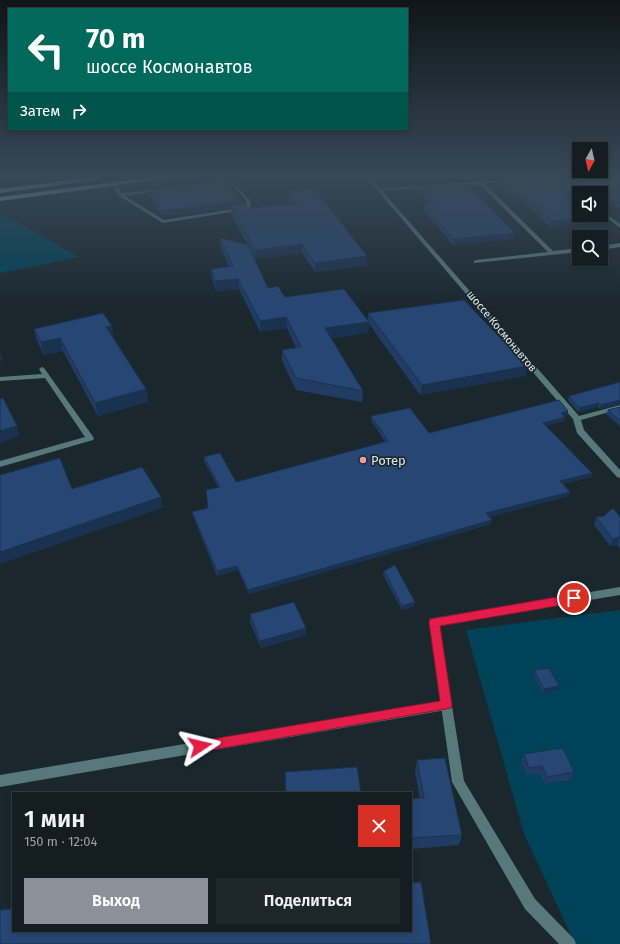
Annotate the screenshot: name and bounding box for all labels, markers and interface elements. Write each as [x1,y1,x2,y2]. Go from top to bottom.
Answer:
text: 70 m [86,22,145,55]
icon: left [20,24,72,76]
text: шоссе Космонавтов [86,56,253,78]
icon: right [68,100,90,122]
text: Затем [20,102,60,120]
north arrow [572,142,608,178]
map controls [572,142,608,266]
button: sound [572,186,608,222]
button: search [572,230,608,266]
street label: шоссе Космонавтов [464,288,539,374]
place label: Ротер [371,453,406,468]
marker: Ротер [358,455,368,465]
pin [557,581,591,615]
icon: arrive [563,587,585,609]
position arrow [179,725,221,767]
text: 1 мин [24,805,85,833]
button: close [358,805,400,847]
text: 150 m · 12:04 [24,834,97,849]
button: Выход [24,878,208,924]
button: Поделиться [216,878,400,924]

